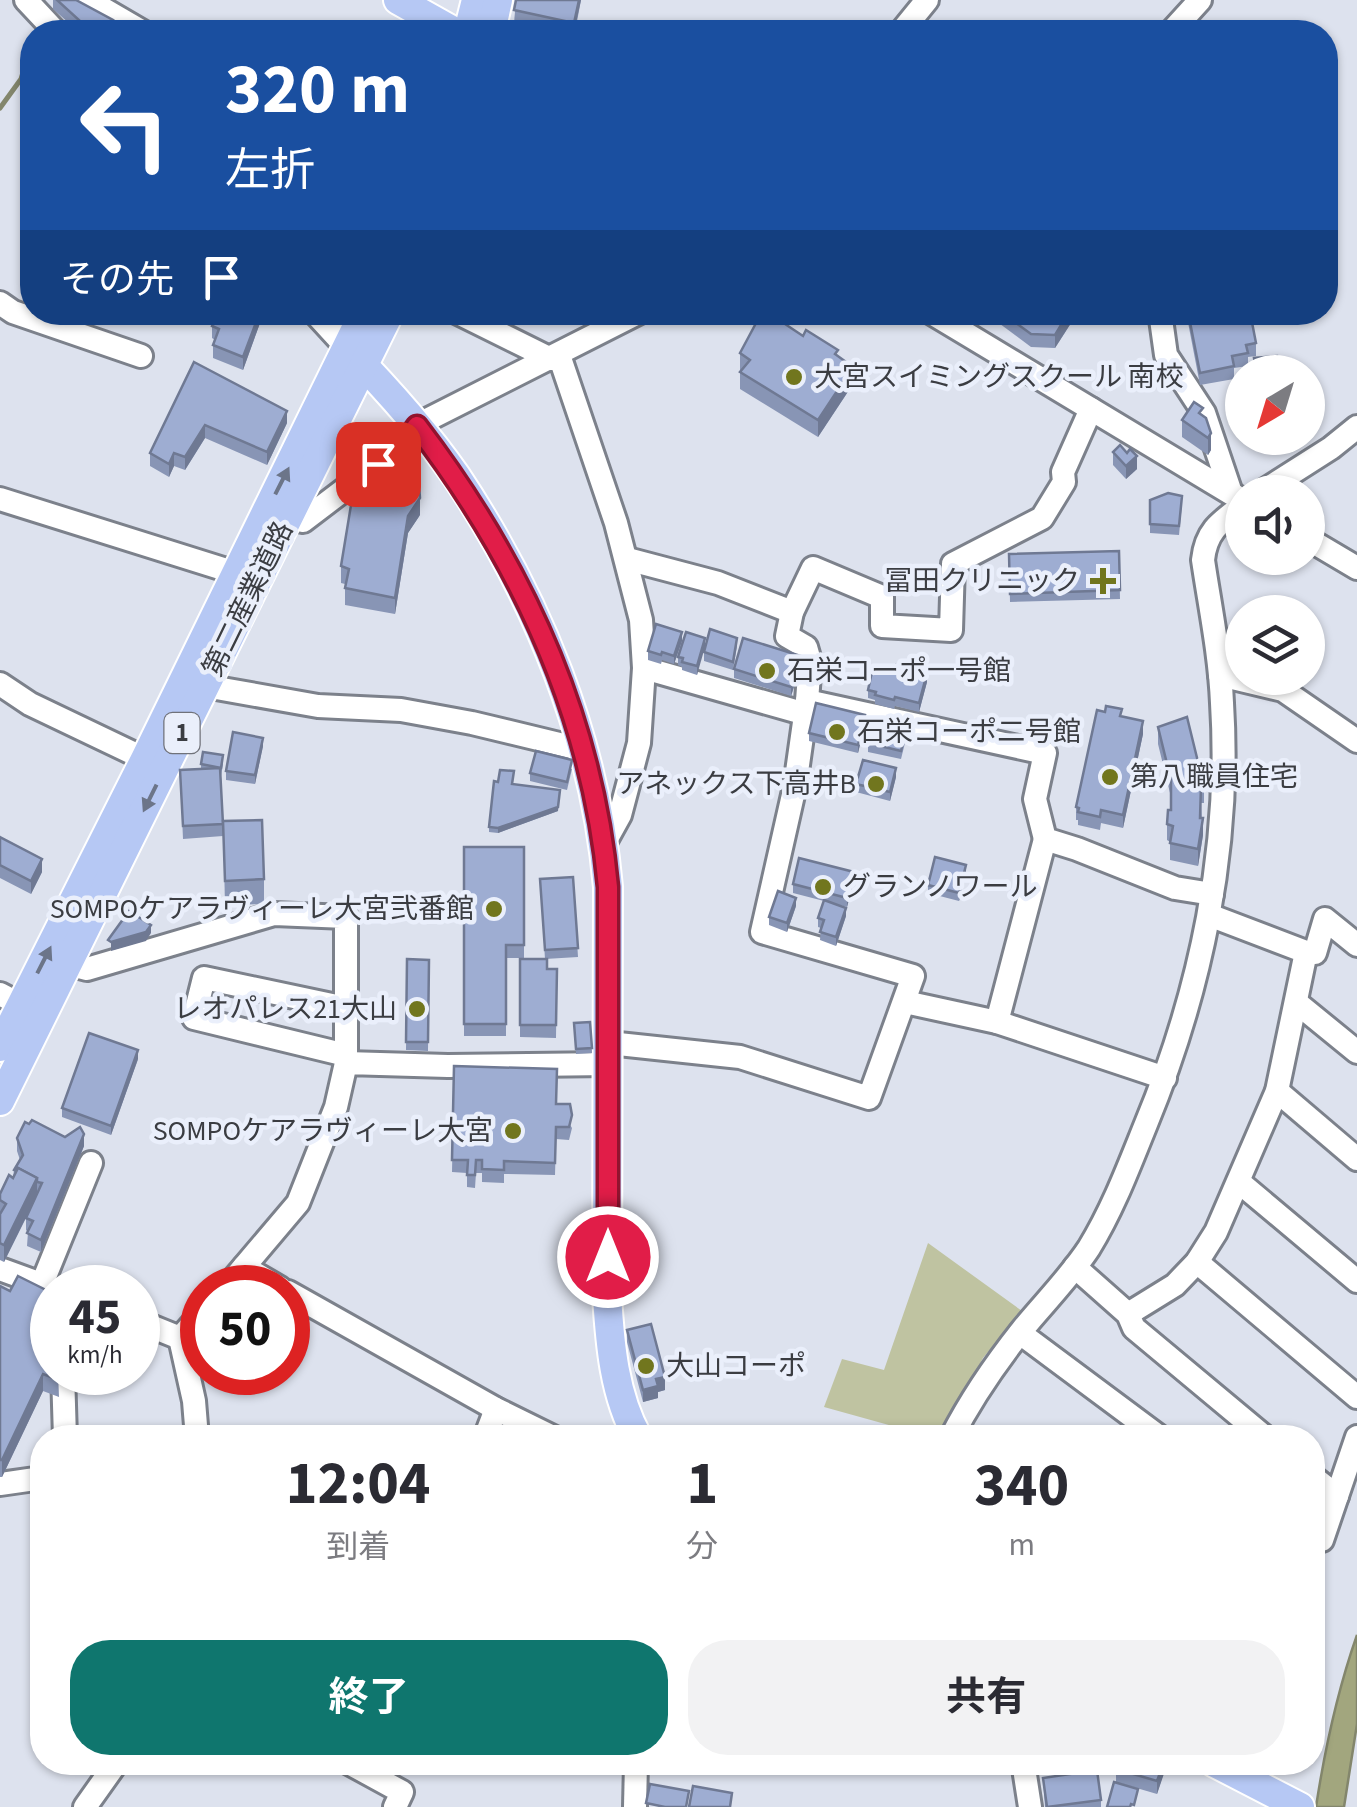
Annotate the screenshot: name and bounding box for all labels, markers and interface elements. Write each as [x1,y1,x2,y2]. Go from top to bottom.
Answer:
text: 320 m [225,40,410,140]
icon: left [60,60,190,190]
text: 左折 [225,139,315,203]
icon: arrive [194,250,249,305]
text: その先 [60,253,174,307]
north arrow [1225,355,1325,455]
map controls [1225,355,1325,695]
place label: 大宮スイミングスクール 南校 [814,357,1184,397]
marker: 大宮スイミングスクール 南校 [783,366,805,388]
pin [336,422,421,507]
icon: arrive [351,437,406,492]
one-way arrow [273,466,290,495]
button: sound [1225,475,1325,575]
street label: 第二産業道路 [193,515,303,683]
place label: 冨田クリニック [884,561,1080,601]
marker: 冨田クリニック [1090,568,1116,594]
button: layers [1225,595,1325,695]
place label: 石栄コーポ一号館 [787,651,1011,691]
marker: 石栄コーポ一号館 [756,660,778,682]
place label: 石栄コーポ二号館 [857,712,1081,752]
road number: 1 [164,713,200,753]
marker: 石栄コーポ二号館 [826,721,848,743]
place label: 第八職員住宅 [1130,757,1298,797]
place label: アネックス下高井B [616,764,856,804]
marker: 第八職員住宅 [1099,766,1121,788]
marker: アネックス下高井B [865,773,887,795]
one-way arrow [141,784,158,813]
place label: グランノワール [843,867,1038,907]
marker: グランノワール [812,876,834,898]
place label: SOMPOケアラヴィーレ大宮弐番館 [50,889,474,929]
marker: SOMPOケアラヴィーレ大宮弐番館 [483,898,505,920]
one-way arrow [35,945,52,974]
place label: レオパレス21大山 [173,989,397,1029]
marker: レオパレス21大山 [406,998,428,1020]
place label: SOMPOケアラヴィーレ大宮 [153,1111,493,1151]
marker: SOMPOケアラヴィーレ大宮 [502,1120,524,1142]
position arrow [556,1205,660,1309]
speed limit sign: 50 [180,1265,310,1395]
text: 45 [69,1282,121,1353]
text: km/h [67,1337,123,1373]
place label: 大山コーポ [666,1346,806,1386]
marker: 大山コーポ [635,1355,657,1377]
text: 12:04 [286,1442,431,1527]
text: 1 [686,1442,718,1527]
text: 340 [974,1444,1069,1529]
text: m [1008,1522,1035,1568]
text: 到着 [326,1524,390,1570]
text: 分 [686,1524,718,1570]
button: 終了 [70,1640,668,1755]
button: 共有 [688,1640,1285,1755]

